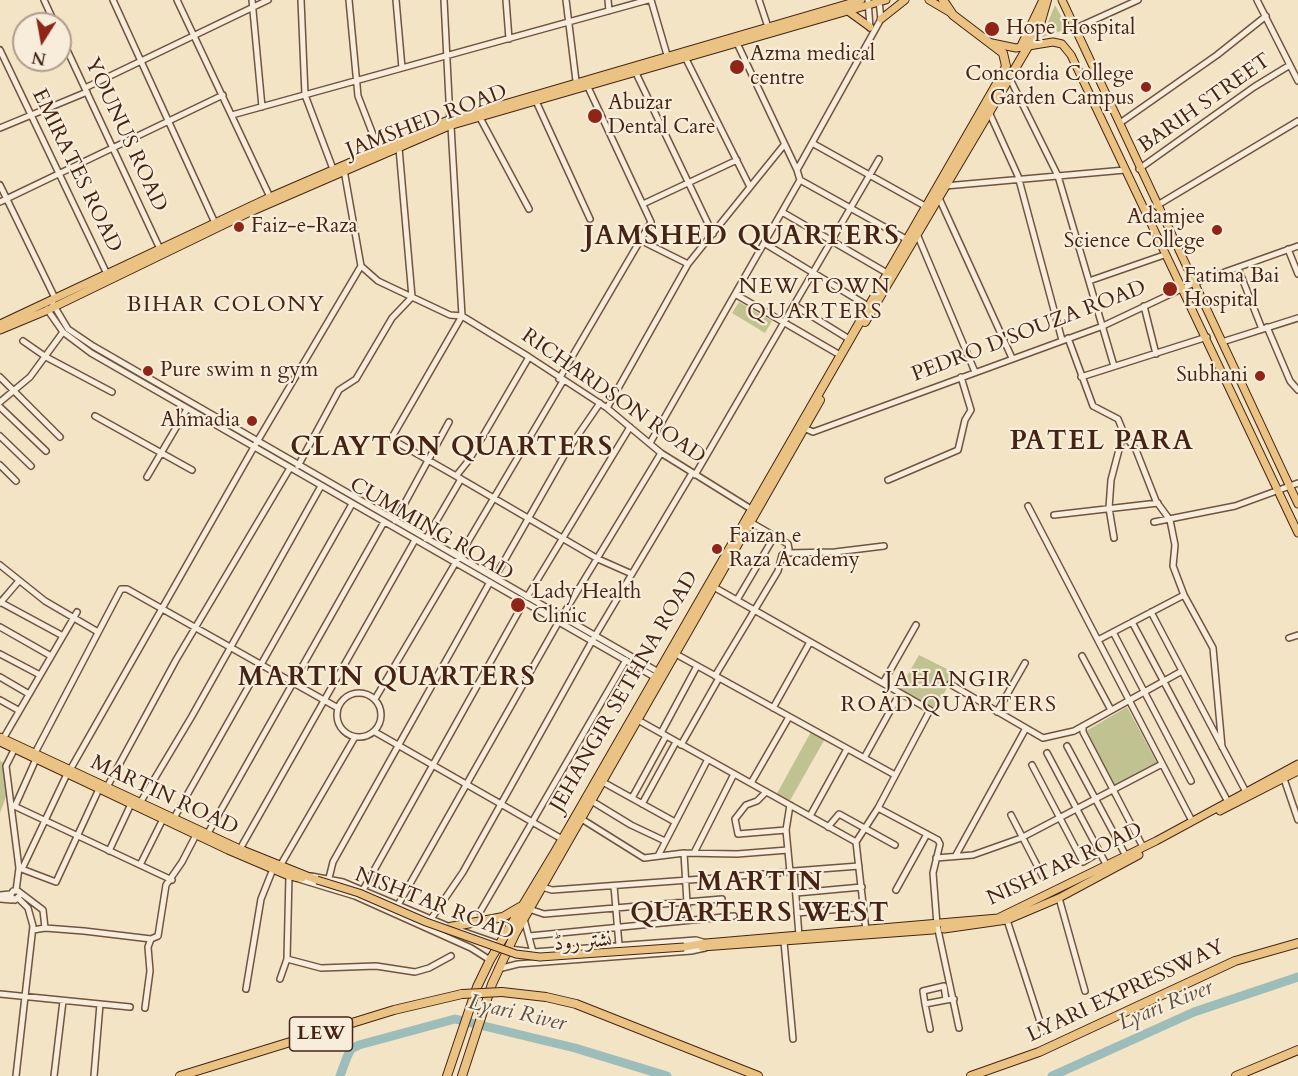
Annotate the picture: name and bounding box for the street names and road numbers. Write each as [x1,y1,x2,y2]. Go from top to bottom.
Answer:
street label: BARIH STREET [1134,49,1276,159]
street label: YOUNUS ROAD [78,54,172,216]
street label: JAMSHED ROAD [343,80,511,164]
street label: EMIRATES ROAD [26,85,126,257]
street label: PEDRO D'SOUZA ROAD [908,276,1150,388]
street label: RICHARDSON ROAD [516,324,710,470]
street label: CUMMING ROAD [345,473,517,587]
street label: JEHANGIR SETHNA ROAD [546,567,704,817]
street label: MARTIN ROAD [86,751,242,841]
street label: NISHTAR ROAD [983,818,1147,912]
street label: NISHTAR ROAD [351,863,517,947]
street label: نشتر روڈ [553,928,613,958]
street label: LYARI EXPRESSWAY [1023,935,1229,1049]
road number: LEW [290,1017,352,1051]

